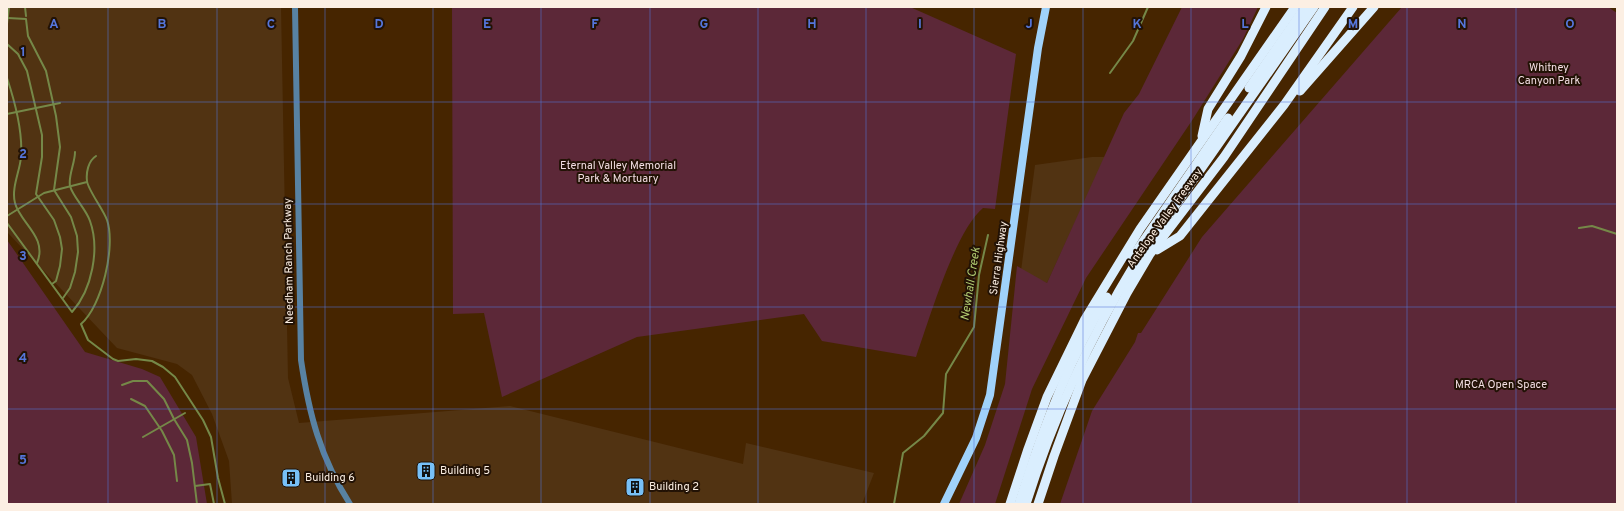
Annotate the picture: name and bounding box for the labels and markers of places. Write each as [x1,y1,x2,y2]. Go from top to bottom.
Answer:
building icon: Building 5 [415,460,437,482]
place label: Building 5 [440,464,490,478]
building icon: Building 6 [280,467,302,489]
place label: Building 6 [305,471,355,485]
building icon: Building 2 [624,476,646,498]
place label: Building 2 [649,480,699,494]

